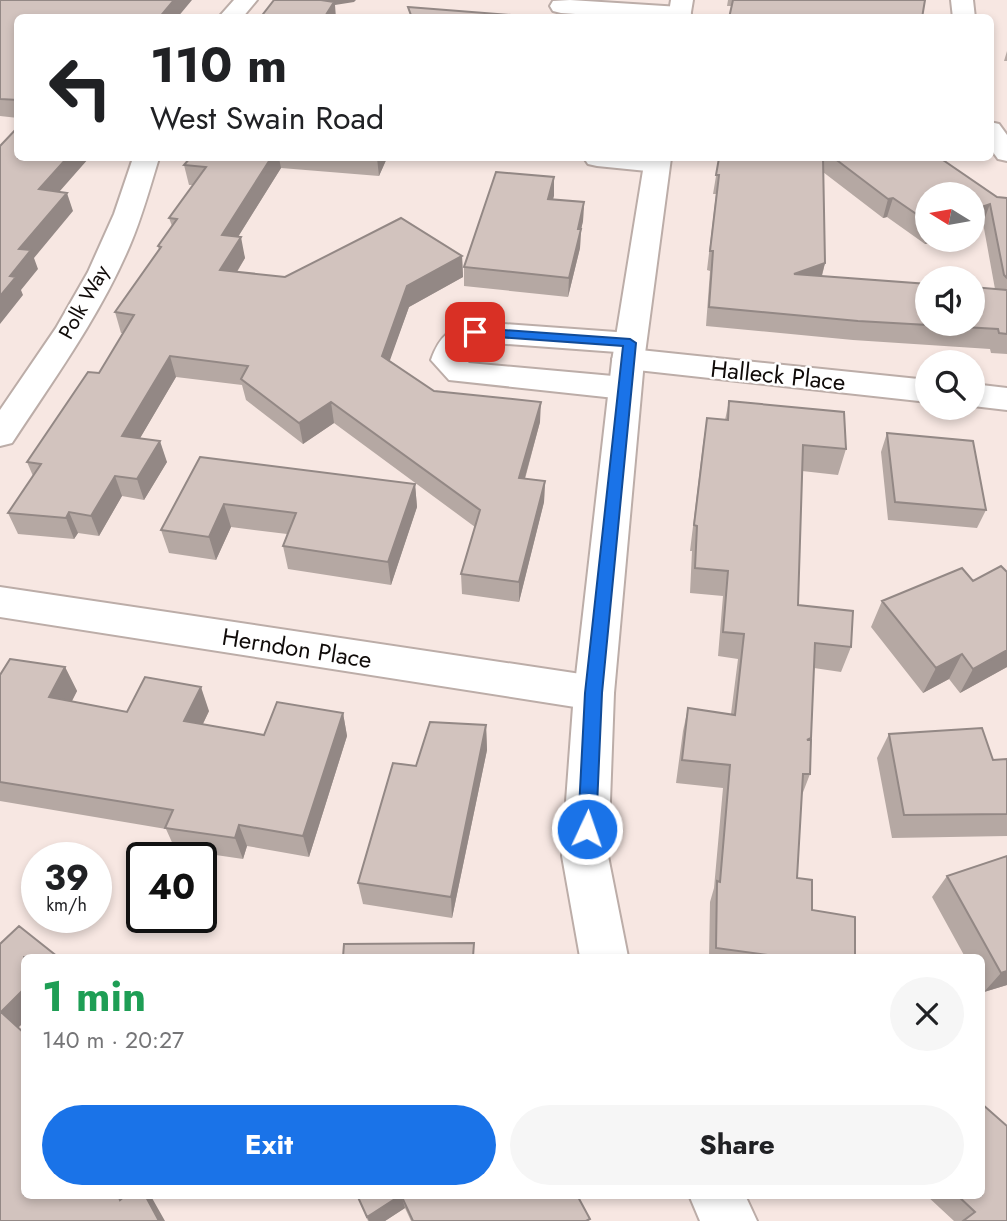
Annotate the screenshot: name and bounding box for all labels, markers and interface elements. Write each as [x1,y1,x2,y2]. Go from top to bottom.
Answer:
text: 110 m [150,30,287,100]
icon: left [35,42,126,133]
text: West Swain Road [150,95,384,141]
north arrow [915,182,985,252]
map controls [915,182,985,420]
street label: Polk Way [51,259,117,345]
button: sound [915,266,985,336]
pin [445,302,505,362]
icon: arrive [456,313,494,351]
button: search [915,350,985,420]
street label: Halleck Place [709,351,847,399]
street label: Herndon Place [220,619,374,677]
position arrow [550,792,624,866]
speed limit sign: 40 [126,842,217,933]
text: 39 [44,853,89,903]
text: km/h [46,892,87,918]
text: 1 min [42,966,146,1027]
button: close [890,977,964,1051]
text: 140 m · 20:27 [42,1023,184,1057]
button: Exit [42,1105,496,1185]
button: Share [510,1105,964,1185]

